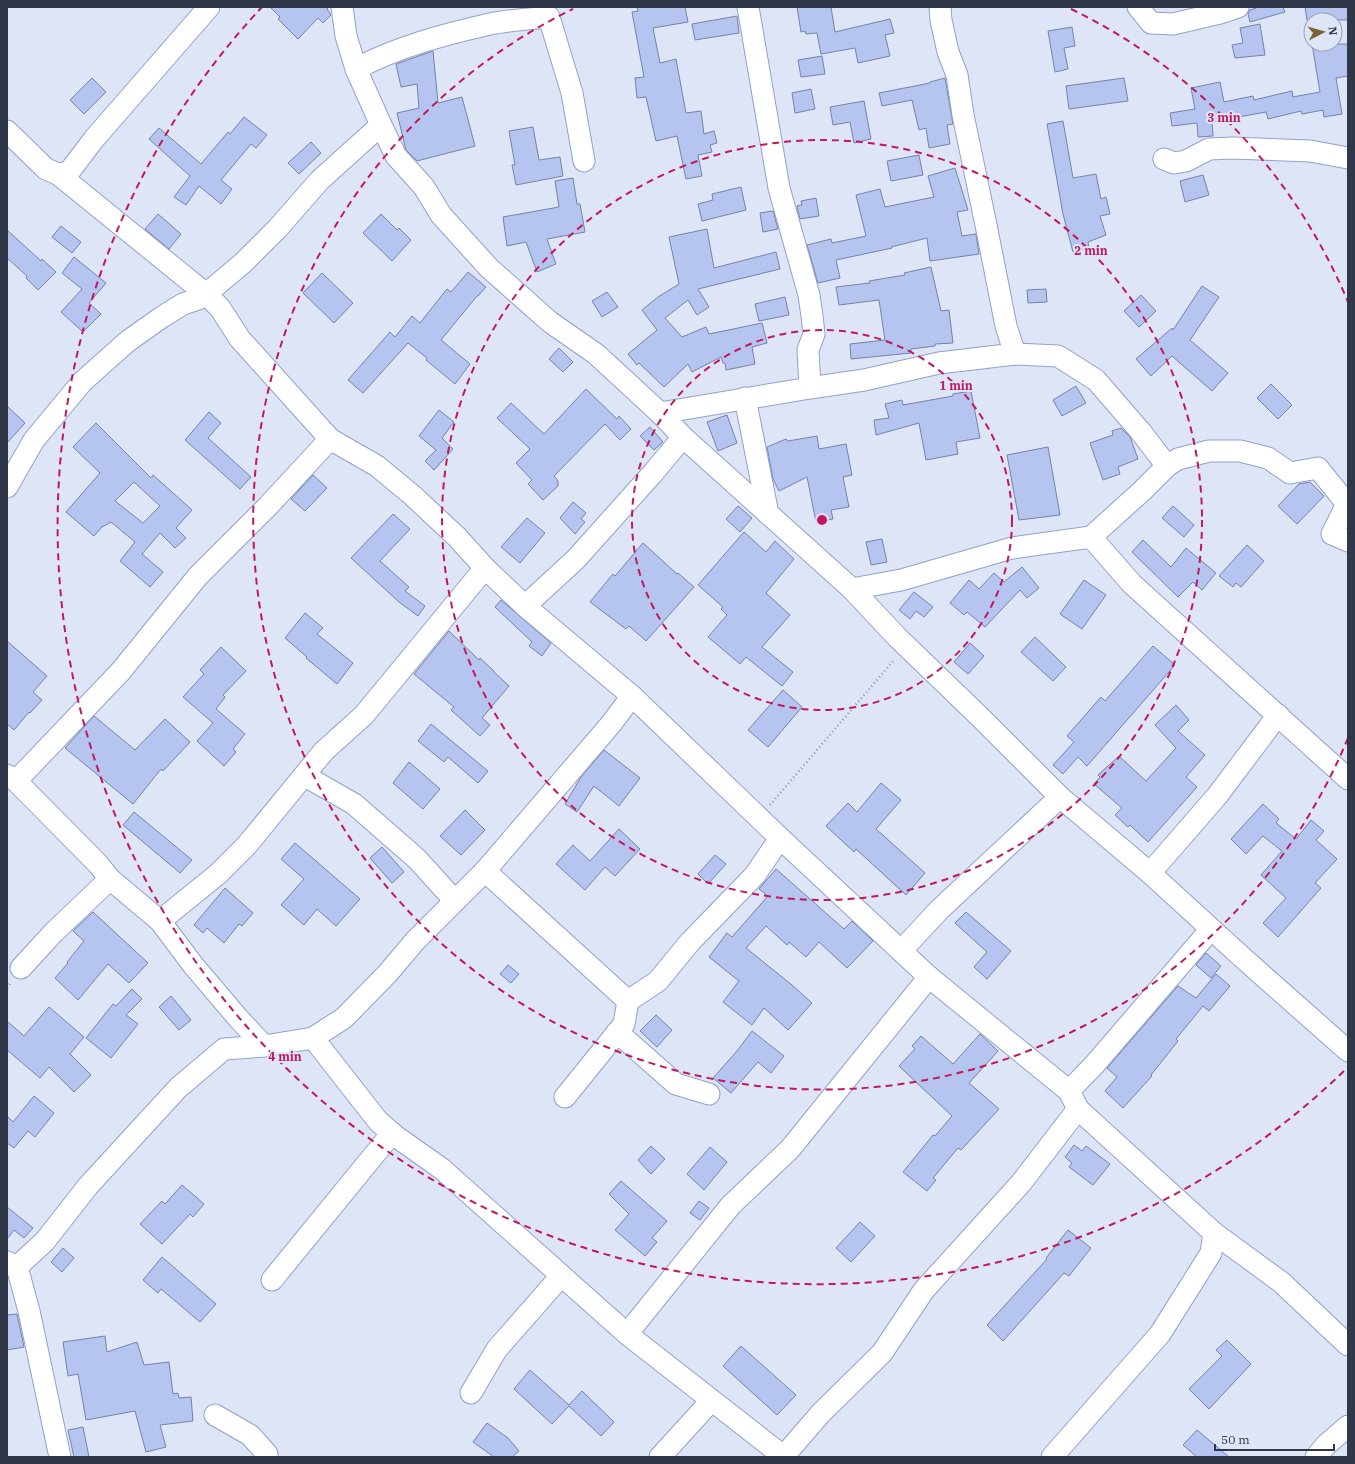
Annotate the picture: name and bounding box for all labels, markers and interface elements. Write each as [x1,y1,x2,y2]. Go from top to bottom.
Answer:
north arrow [1303,12,1343,52]
text: N [1326,26,1340,36]
text: 3 min [1207,110,1241,125]
text: 2 min [1074,243,1108,258]
text: 1 min [939,378,973,393]
centre of rings [815,513,829,527]
text: 4 min [268,1049,302,1064]
scale bar [1215,1426,1334,1452]
text: 50 m [1221,1432,1250,1447]

